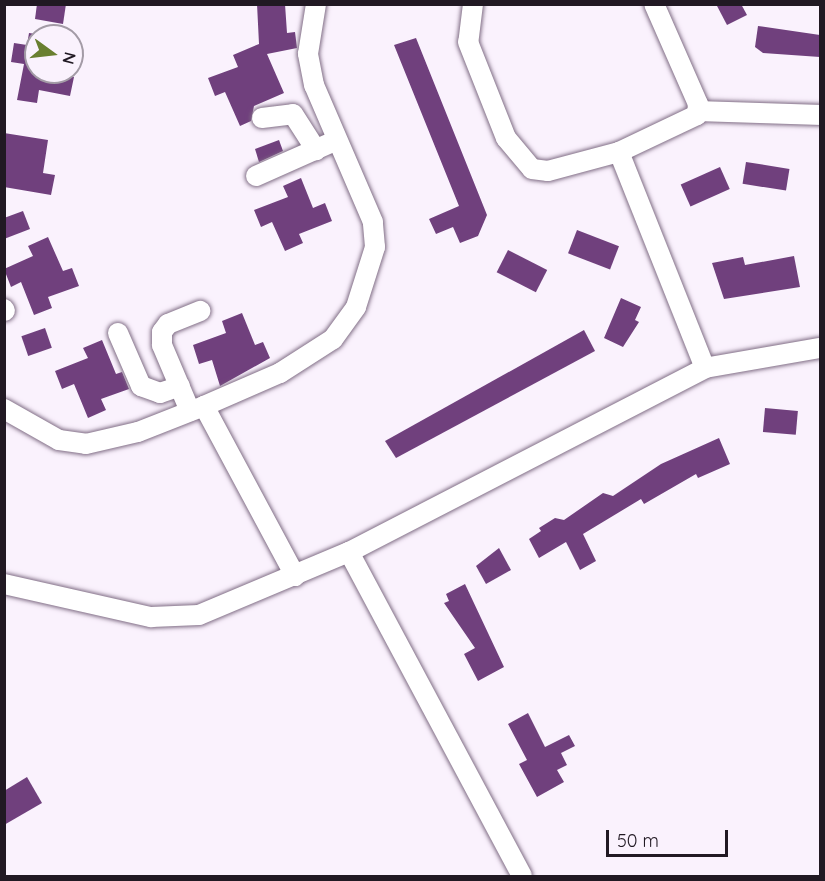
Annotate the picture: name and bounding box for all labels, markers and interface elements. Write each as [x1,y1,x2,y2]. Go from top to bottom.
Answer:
north arrow [24,24,84,84]
text: N [58,50,81,66]
scale bar [609,818,730,856]
text: 50 m [617,829,659,852]

